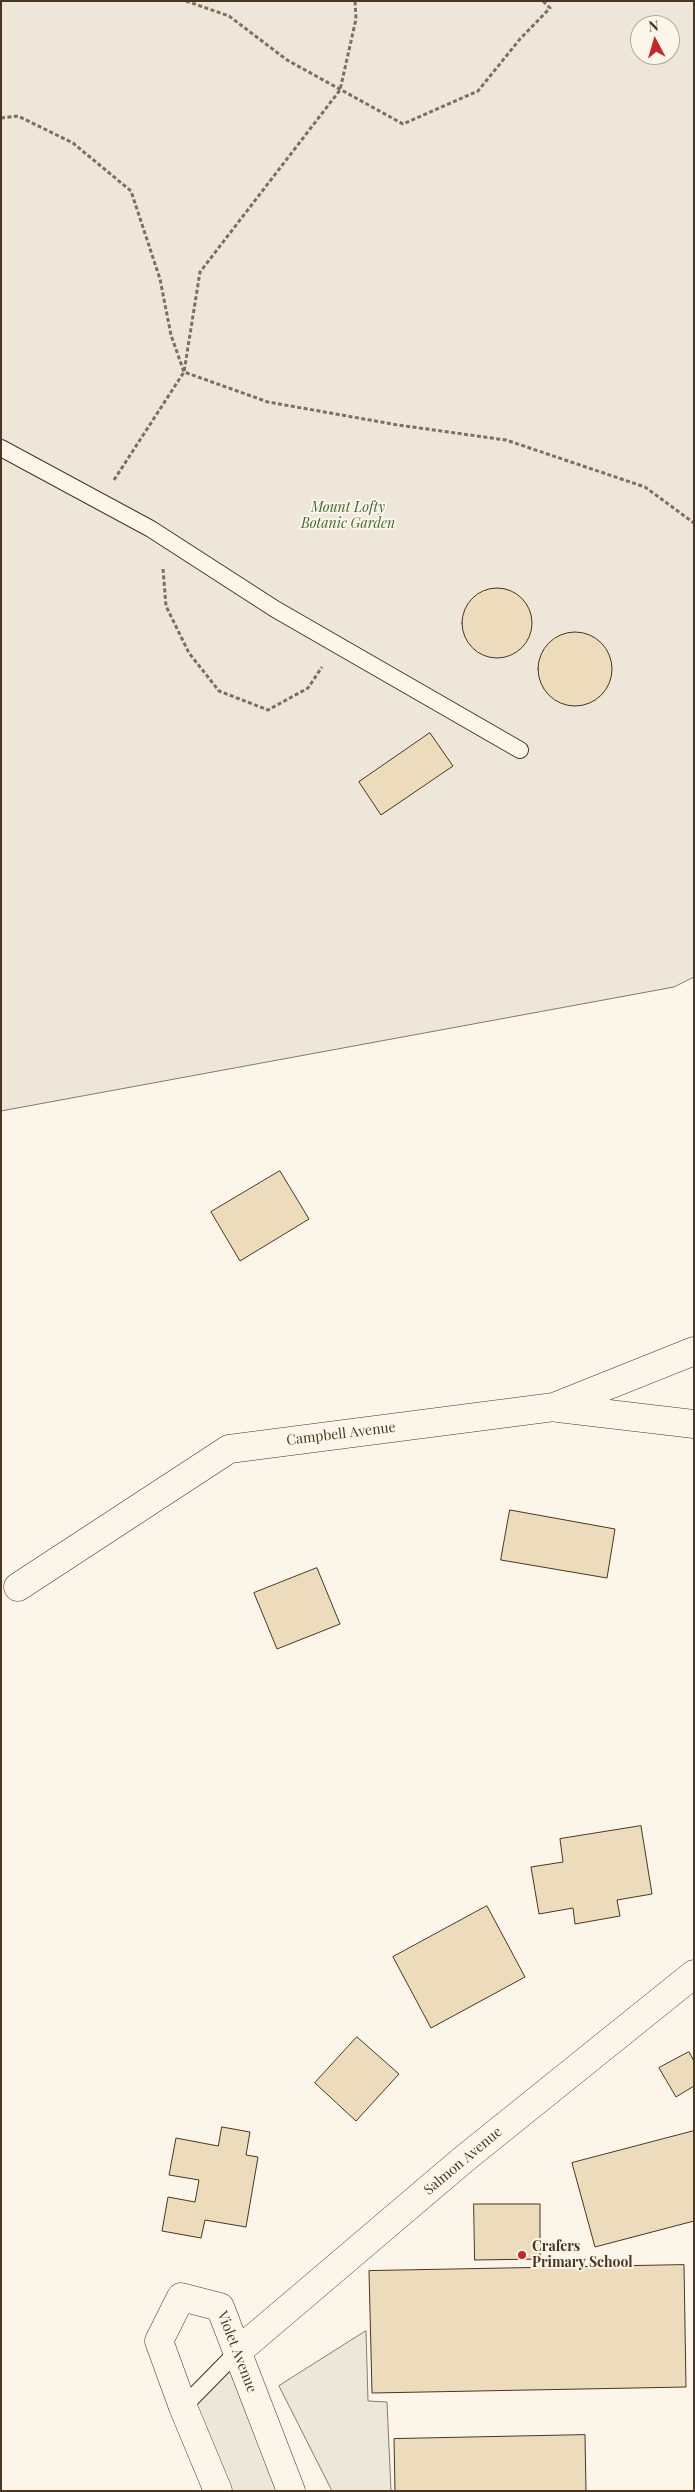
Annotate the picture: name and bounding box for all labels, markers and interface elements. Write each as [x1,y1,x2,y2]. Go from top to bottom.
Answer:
north arrow [630,15,680,65]
text: N [647,16,659,36]
park label: Mount Lofty Botanic Garden [301,500,395,532]
street label: Campbell Avenue [285,1419,397,1449]
street label: Salmon Avenue [421,2123,505,2199]
place label: Crafers Primary School [532,2239,633,2272]
marker: Crafers Primary School [516,2249,528,2261]
street label: Violet Avenue [214,2309,260,2395]

